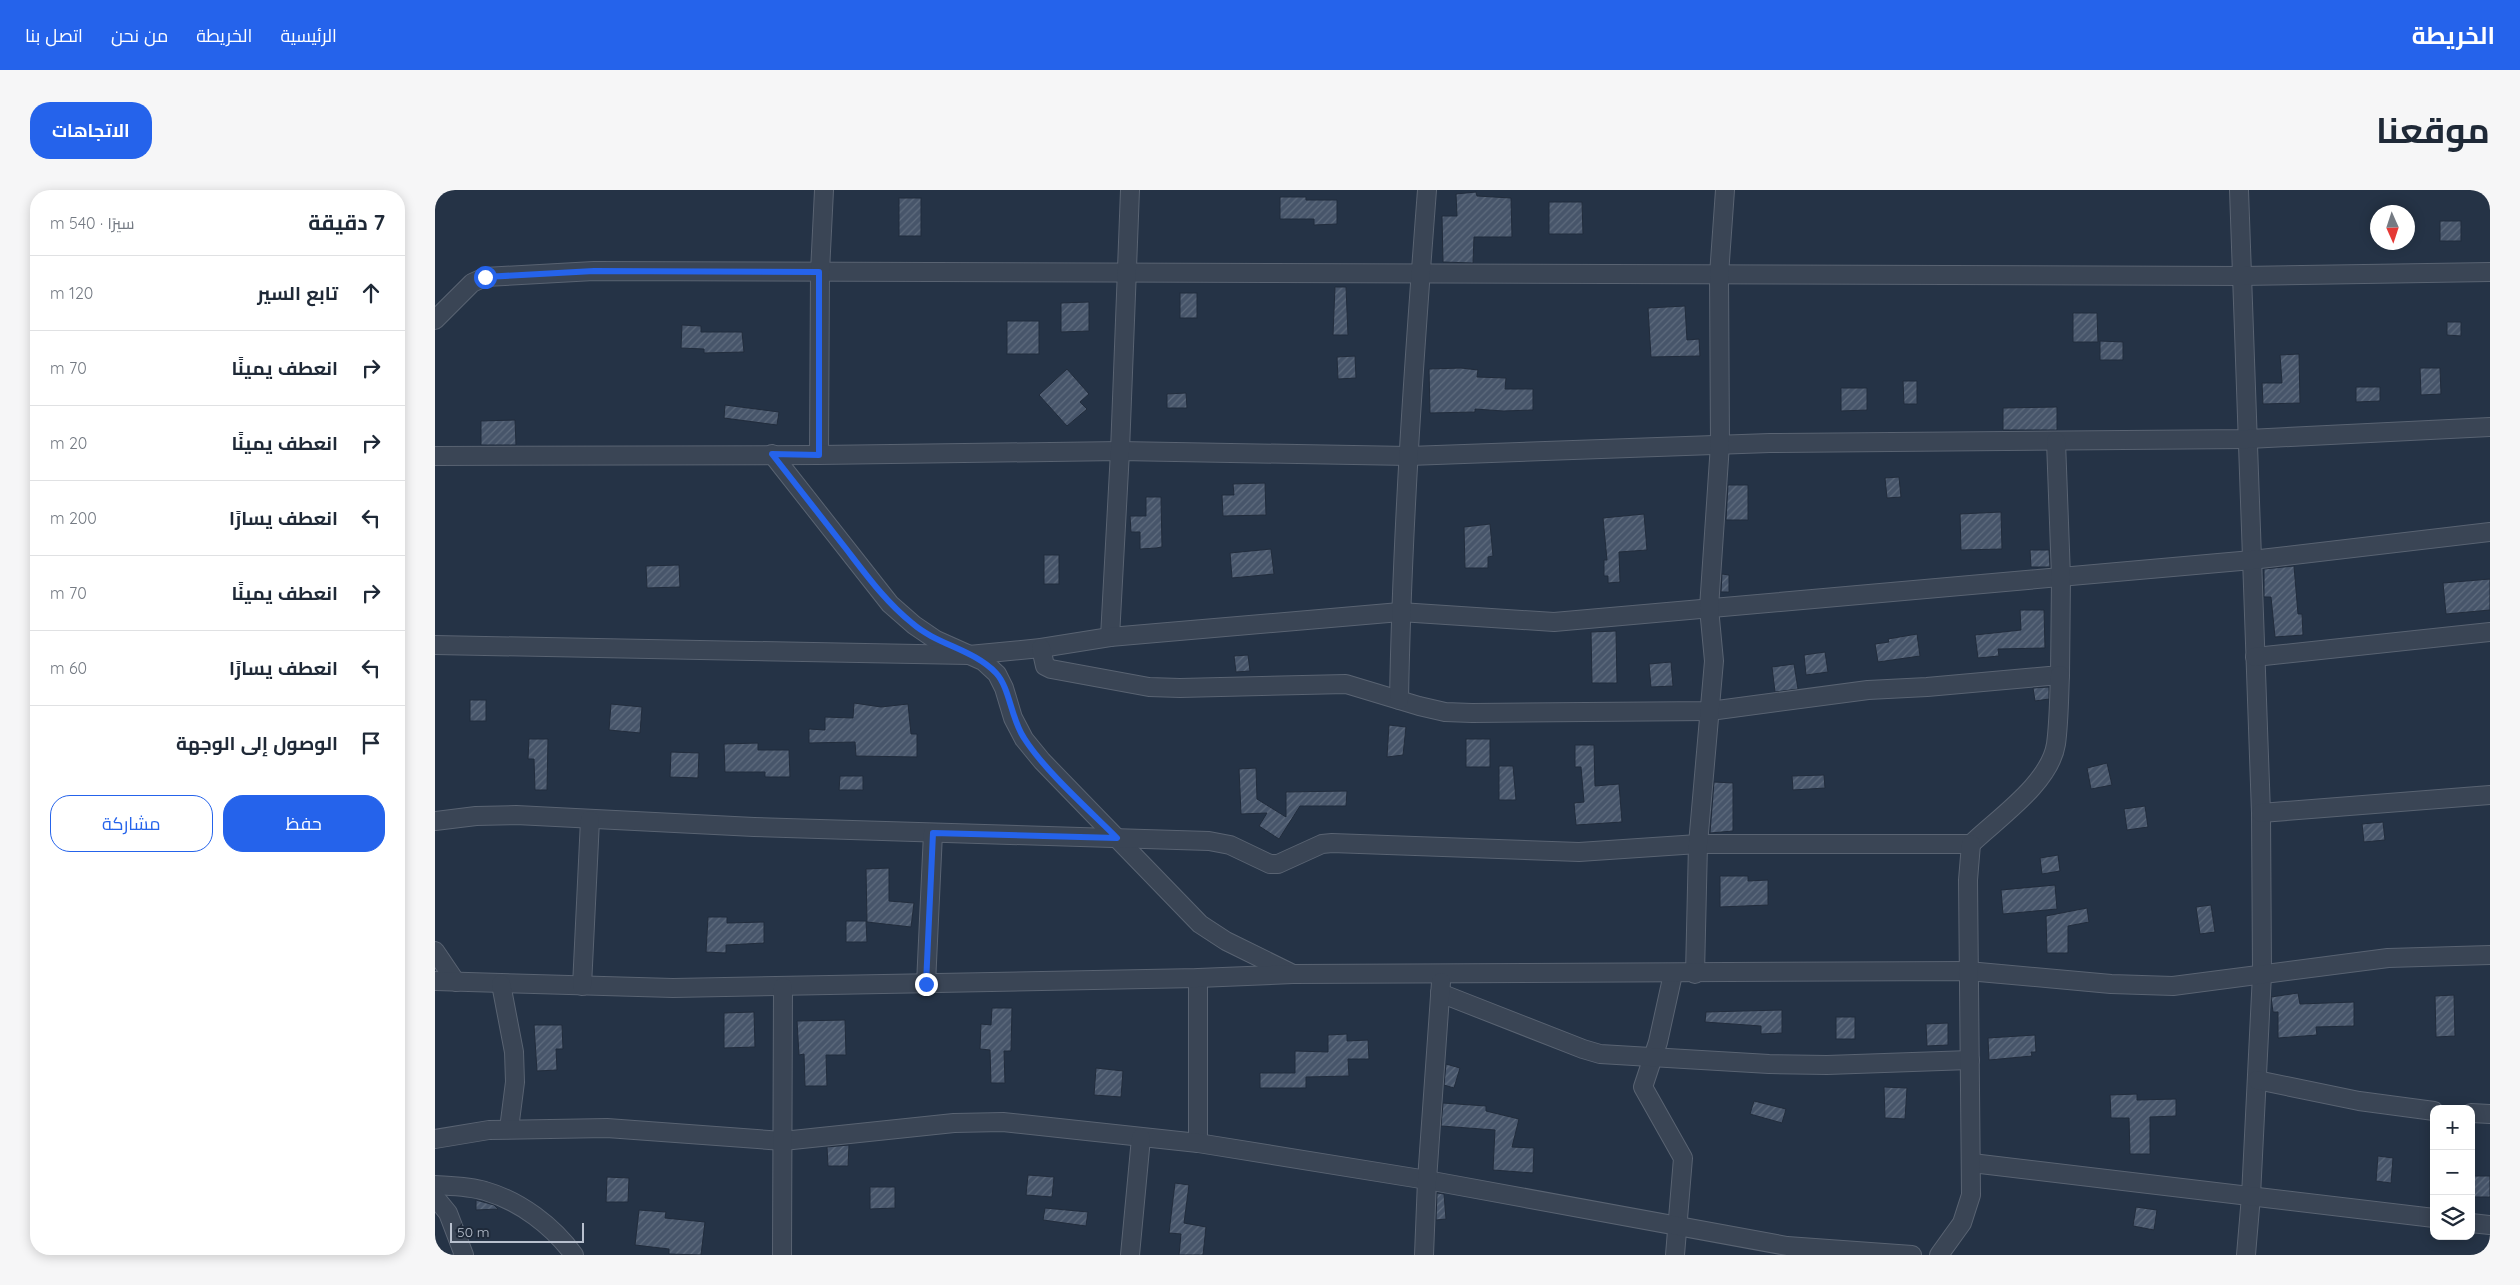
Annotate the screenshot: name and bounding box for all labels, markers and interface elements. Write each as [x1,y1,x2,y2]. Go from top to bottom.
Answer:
text: الخريطة [2412,20,2495,50]
text: اتصل بنا [25,24,83,47]
text: من نحن [111,24,168,47]
text: الخريطة [196,24,252,47]
text: الرئيسية [280,24,337,47]
button: الاتجاهات [30,102,152,159]
text: موقعنا [2376,108,2490,152]
north arrow [2370,205,2415,250]
text: 7 دقيقة [308,209,385,235]
text: سيرًا · 540 m [50,213,135,233]
route start [474,266,497,289]
icon: ahead [357,279,385,307]
text: تابع السير [257,281,338,305]
text: 120 m [50,283,93,303]
icon: right [357,354,385,382]
text: انعطف يمينًا [231,356,338,380]
text: 70 m [50,358,87,378]
icon: right [357,429,385,457]
text: انعطف يمينًا [231,431,338,455]
text: 20 m [50,433,87,453]
icon: left [357,504,385,532]
text: انعطف يسارًا [229,506,338,530]
text: 200 m [50,508,97,528]
icon: right [357,579,385,607]
text: انعطف يمينًا [231,581,338,605]
text: 70 m [50,583,87,603]
icon: left [357,654,385,682]
text: انعطف يسارًا [229,656,338,680]
text: 60 m [50,658,87,678]
icon: arrive [357,729,385,757]
text: الوصول إلى الوجهة [176,731,338,755]
button: مشاركة [50,795,213,852]
button: حفظ [223,795,385,852]
route end [915,973,938,996]
map controls [2430,1105,2475,1240]
button: + [2430,1105,2475,1150]
button: − [2430,1150,2475,1195]
button: layers [2430,1195,2475,1240]
scale bar [450,1220,584,1243]
text: 50 m [457,1223,490,1241]

